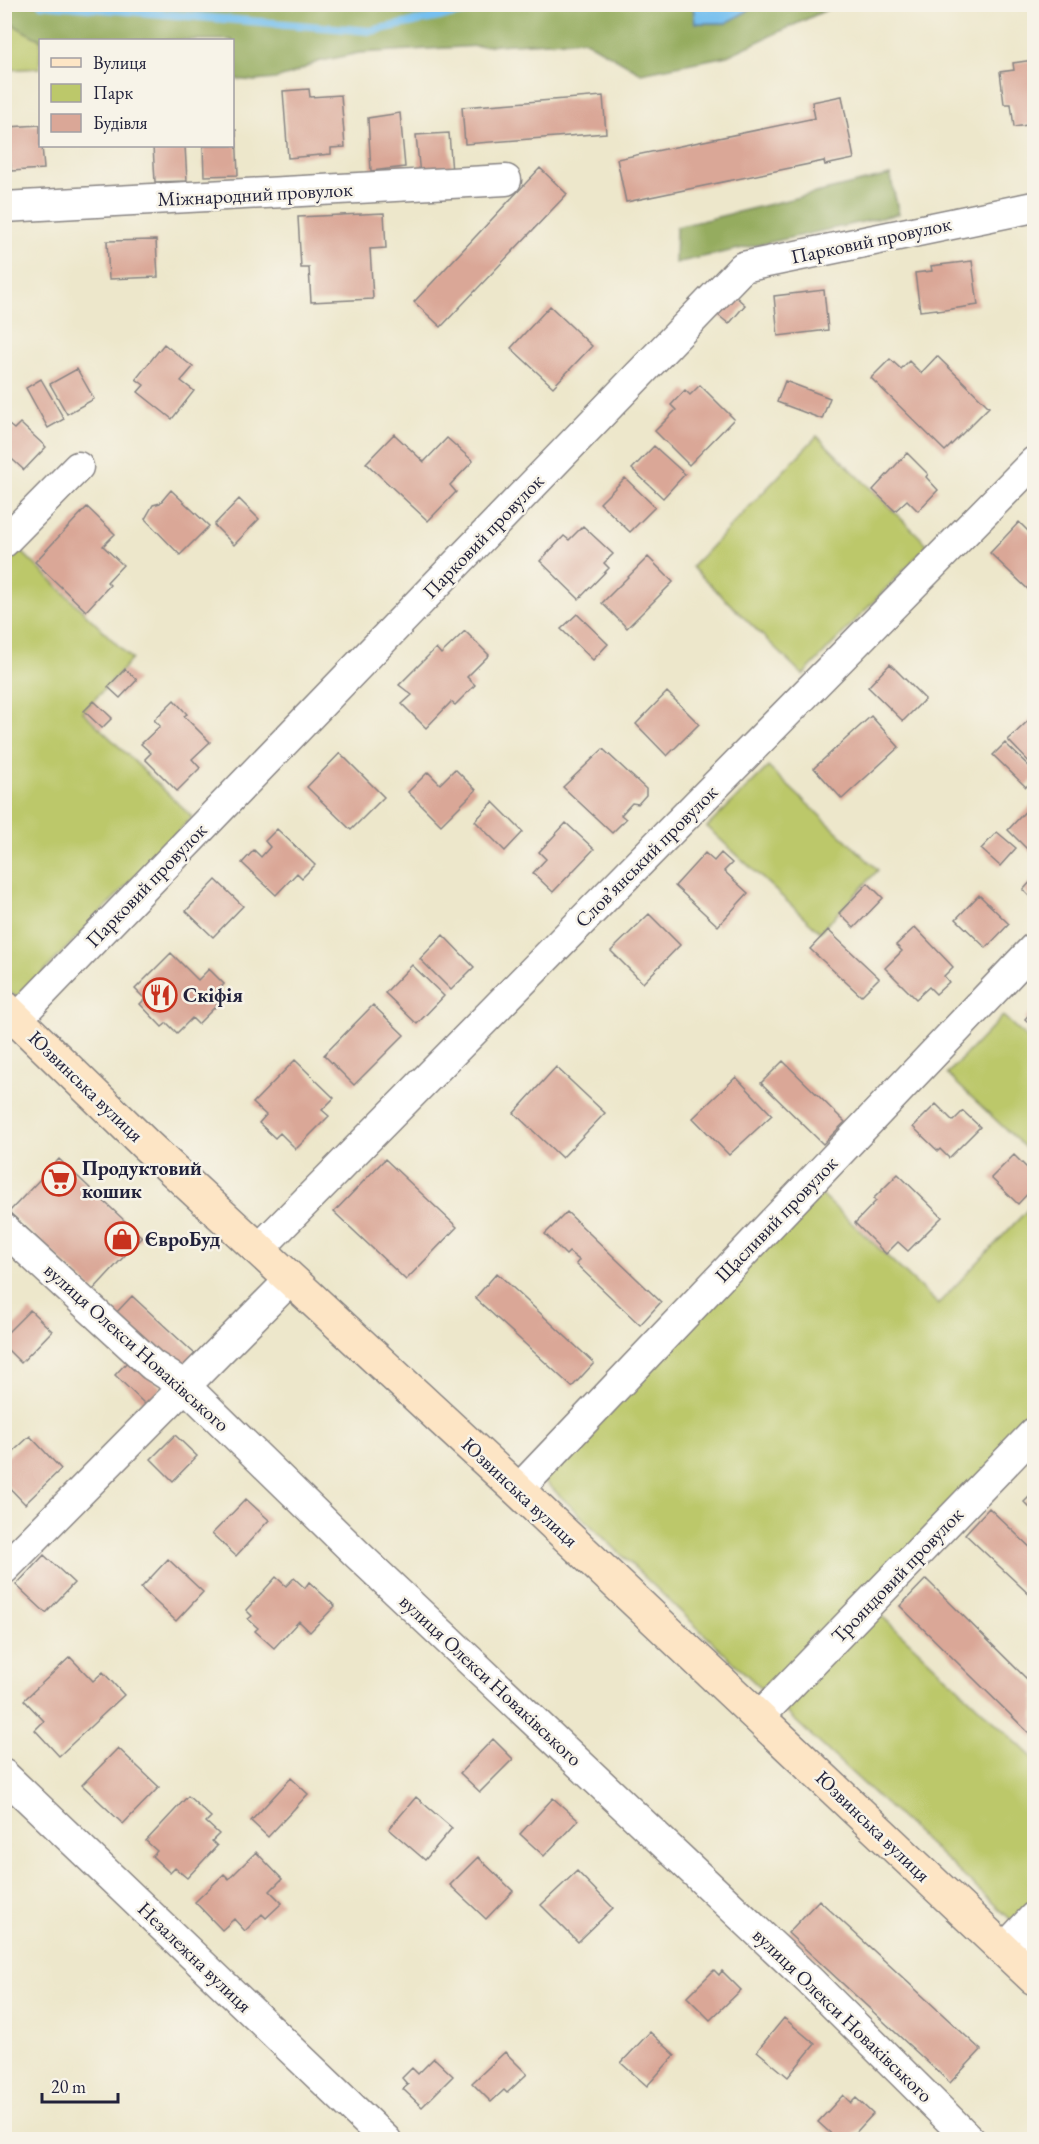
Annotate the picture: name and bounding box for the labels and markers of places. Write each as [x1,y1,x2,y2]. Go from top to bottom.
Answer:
restaurant icon: Скіфія [142,977,178,1013]
place label: Скіфія [183,982,243,1008]
place label: Продуктовий кошик [82,1155,202,1204]
supermarket icon: Продуктовий кошик [41,1161,77,1197]
shop icon: ЄвроБуд [104,1221,140,1257]
place label: ЄвроБуд [145,1226,221,1252]

